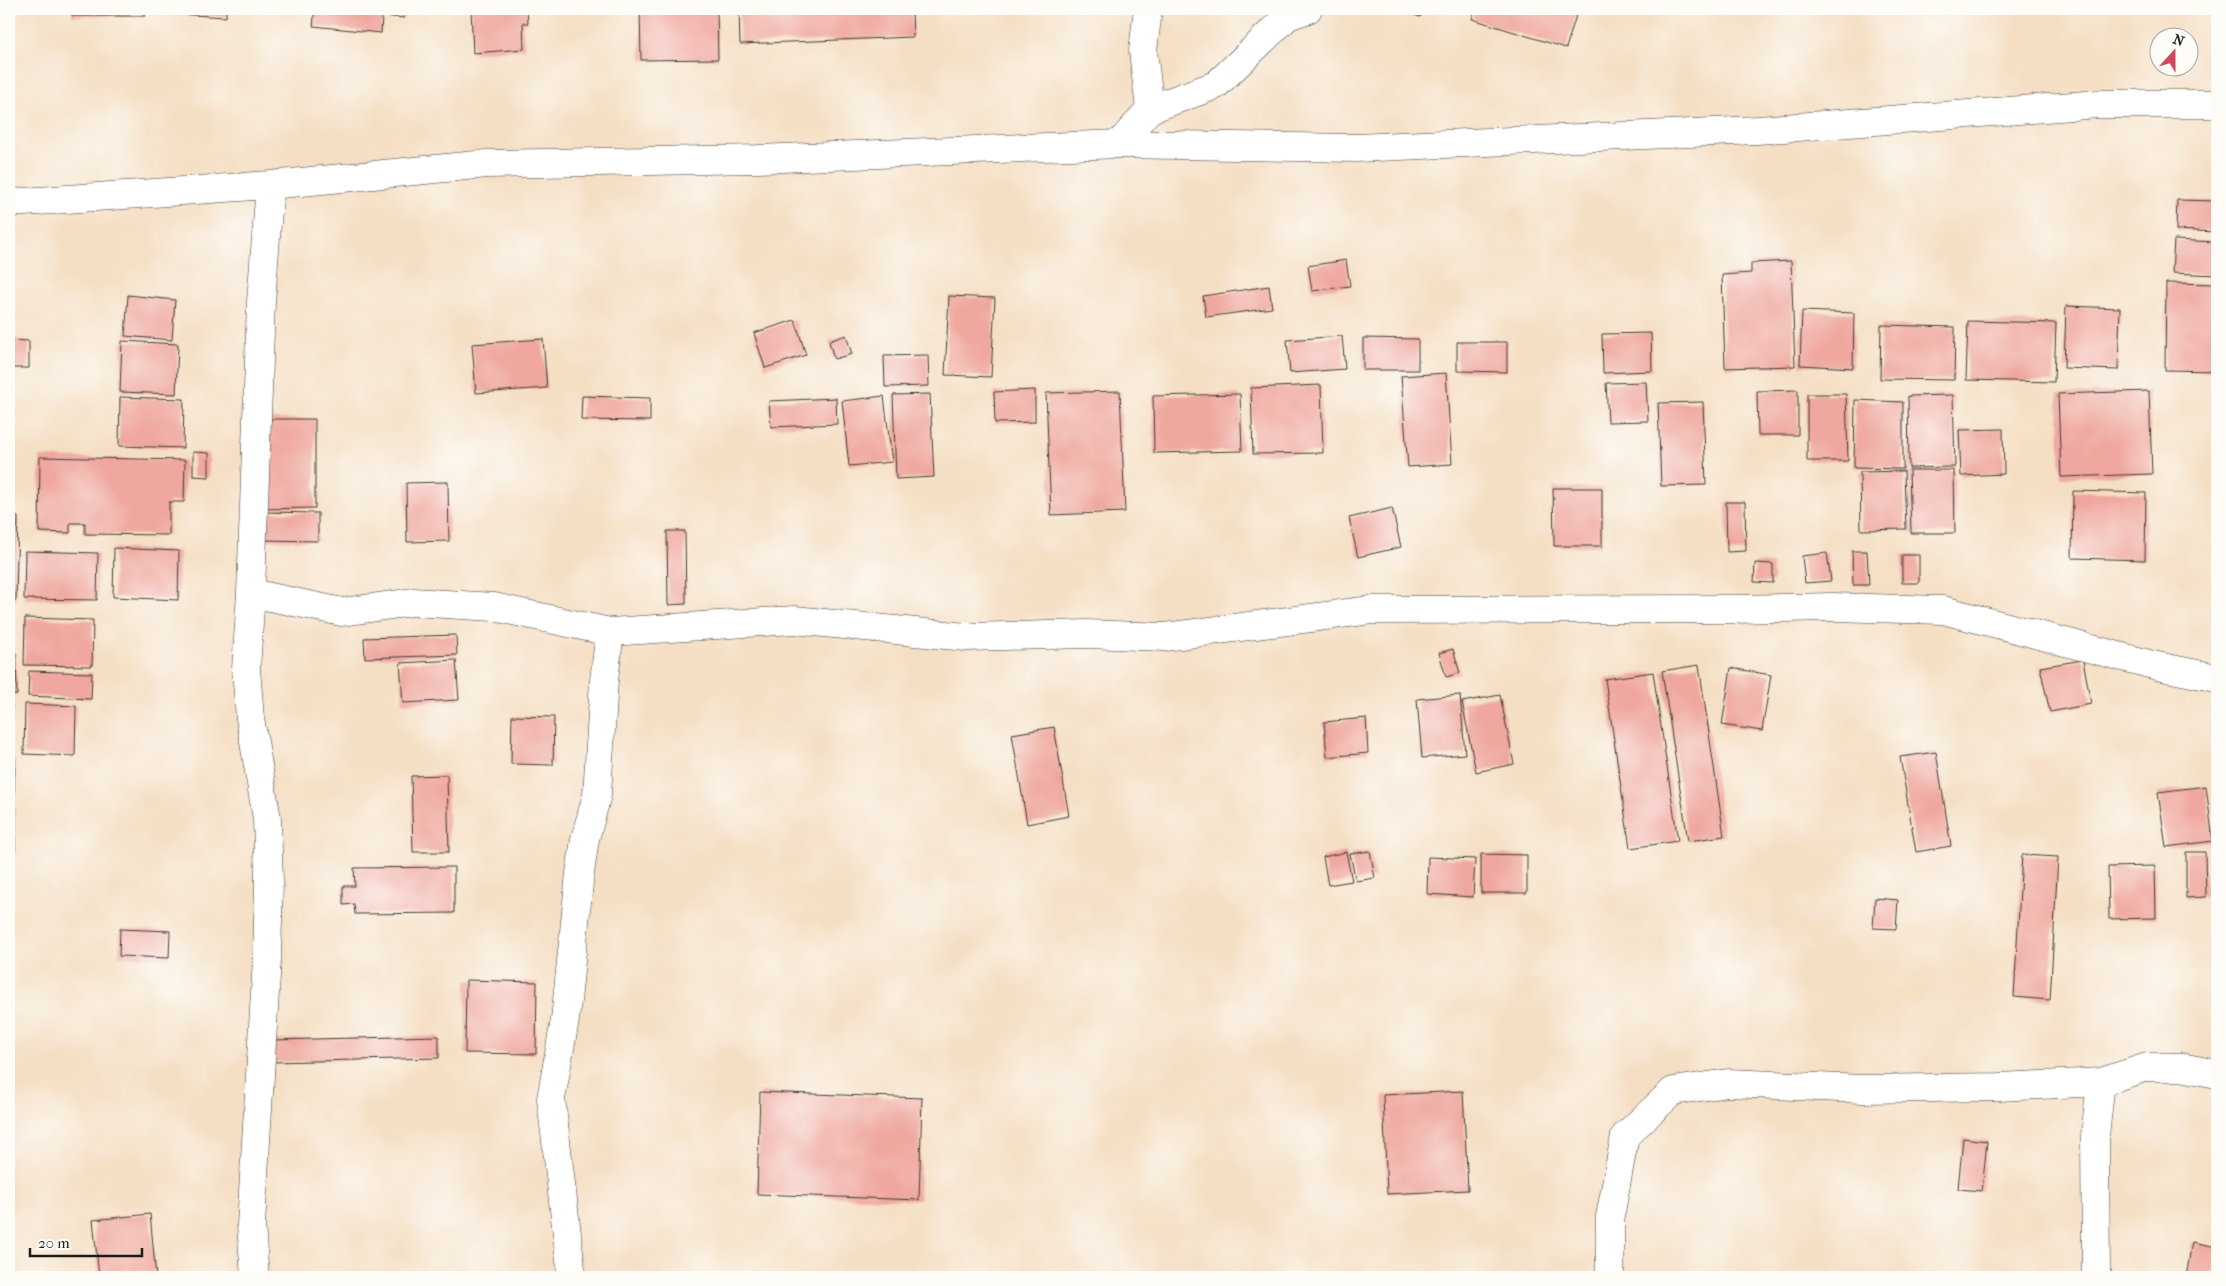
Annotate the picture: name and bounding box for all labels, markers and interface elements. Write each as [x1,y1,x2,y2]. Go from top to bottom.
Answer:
north arrow [2148,28,2198,78]
text: N [2170,30,2187,50]
scale bar [30,1226,142,1258]
text: 20 m [38,1234,70,1252]

